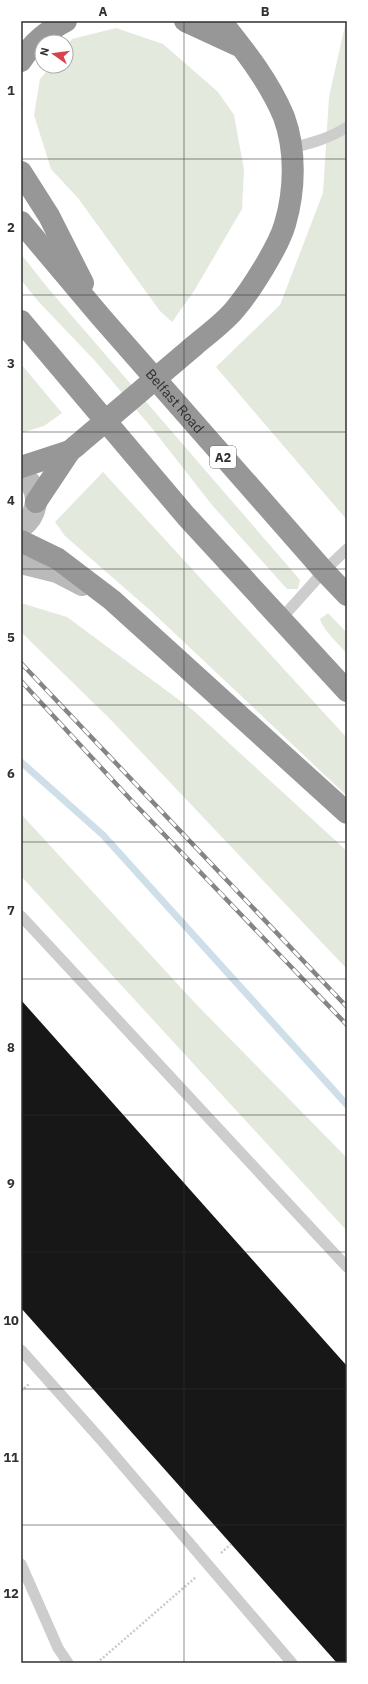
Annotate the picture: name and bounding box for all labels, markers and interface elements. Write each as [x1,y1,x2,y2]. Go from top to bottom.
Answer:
text: A [99,3,108,20]
text: B [261,3,270,20]
north arrow [34,34,74,74]
text: N [37,46,52,57]
text: 1 [7,82,15,99]
text: 2 [7,219,15,236]
text: 3 [7,355,15,372]
street label: Belfast Road [142,365,208,437]
road number: A2 [210,446,236,468]
text: 4 [7,492,15,509]
text: 5 [7,629,15,646]
text: 6 [7,765,15,782]
text: 7 [7,902,15,919]
text: 8 [7,1039,15,1056]
text: 9 [7,1175,15,1192]
text: 10 [3,1312,19,1329]
text: 11 [3,1449,19,1466]
text: 12 [3,1585,19,1602]

